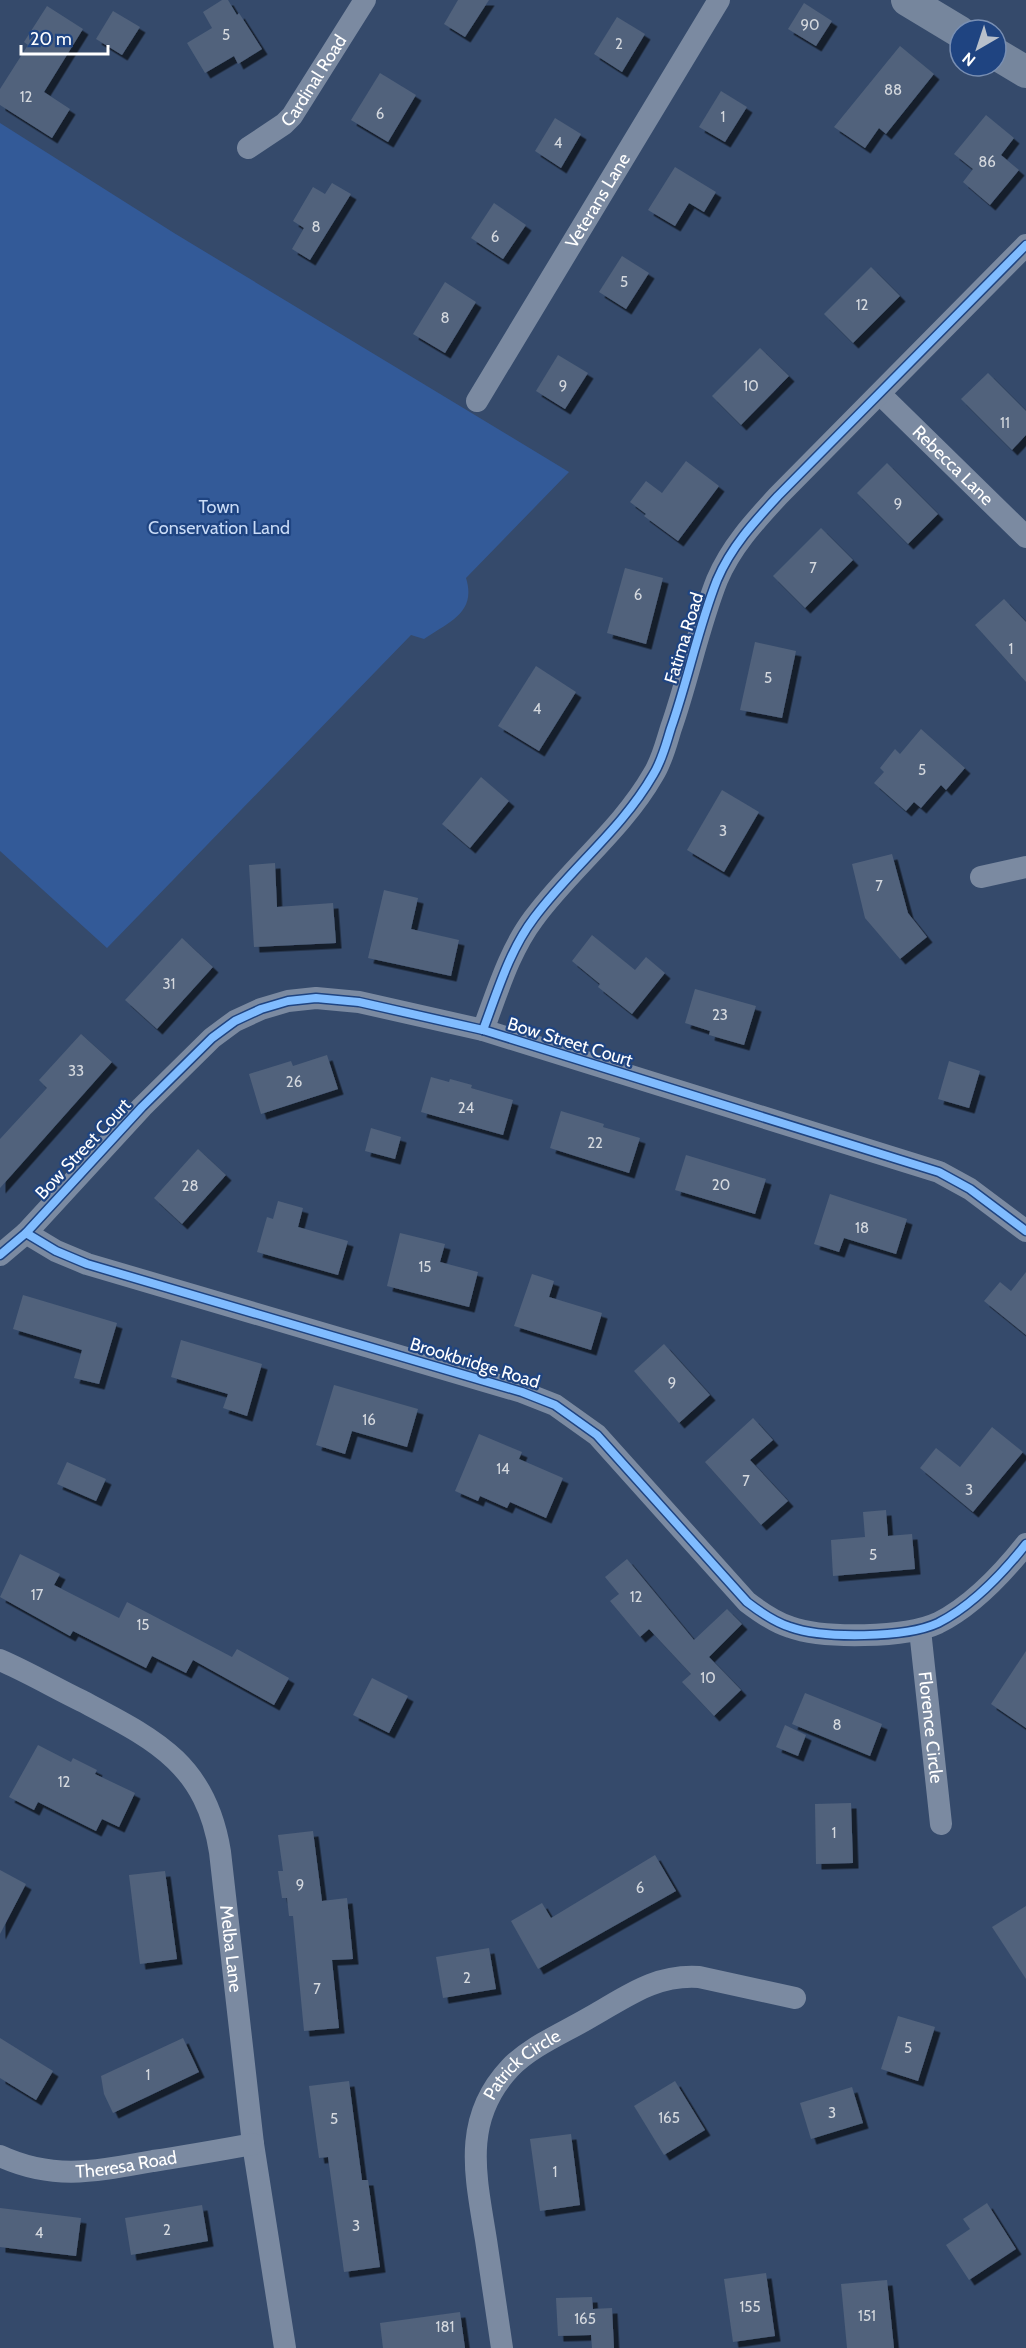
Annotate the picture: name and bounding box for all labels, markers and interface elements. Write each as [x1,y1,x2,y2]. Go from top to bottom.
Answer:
house number: 90 [801,16,820,34]
scale bar [21,18,108,56]
north arrow [948,18,1008,78]
house number: 5 [222,26,230,44]
text: 20 m [30,28,72,50]
street label: Cardinal Road [276,31,351,132]
house number: 2 [615,35,623,53]
text: N [959,48,979,70]
house number: 88 [884,81,902,99]
house number: 12 [20,88,33,106]
house number: 6 [376,105,384,123]
house number: 1 [721,108,725,126]
house number: 4 [554,134,563,152]
street label: Veterans Lane [561,149,635,252]
house number: 86 [978,153,996,171]
house number: 8 [311,218,321,236]
house number: 6 [491,228,499,246]
house number: 5 [620,273,628,291]
house number: 12 [856,296,869,314]
house number: 8 [440,309,450,327]
house number: 9 [559,377,567,395]
house number: 10 [743,377,759,395]
house number: 11 [1000,414,1010,432]
street label: Rebecca Lane [908,421,998,510]
house number: 9 [894,495,902,513]
park label: Town Conservation Land [148,496,290,539]
house number: 7 [809,559,817,577]
house number: 6 [634,586,642,604]
street label: Fatima Road [660,590,708,686]
house number: 1 [1009,640,1013,658]
house number: 5 [764,669,772,687]
house number: 4 [533,700,542,718]
house number: 5 [918,761,926,779]
house number: 3 [719,822,727,840]
house number: 7 [875,877,883,895]
house number: 31 [162,975,176,993]
house number: 23 [712,1006,728,1024]
street label: Bow Street Court [505,1012,635,1072]
house number: 33 [68,1062,84,1080]
house number: 26 [286,1073,302,1091]
street label: Bow Street Court [31,1094,135,1204]
house number: 24 [458,1099,475,1117]
house number: 22 [587,1134,603,1152]
house number: 20 [712,1176,730,1194]
house number: 28 [182,1177,198,1195]
house number: 18 [855,1219,869,1237]
house number: 15 [418,1258,432,1276]
street label: Brookbridge Road [407,1333,543,1393]
house number: 9 [668,1374,676,1392]
house number: 16 [362,1411,376,1429]
house number: 14 [496,1460,510,1478]
house number: 7 [742,1472,750,1490]
house number: 3 [965,1481,973,1499]
house number: 5 [869,1546,877,1564]
house number: 17 [31,1586,44,1604]
house number: 12 [630,1588,643,1606]
house number: 15 [136,1616,150,1634]
house number: 10 [700,1669,716,1687]
street label: Florence Circle [914,1671,948,1784]
house number: 8 [832,1716,842,1734]
house number: 12 [58,1773,71,1791]
house number: 1 [832,1824,836,1842]
house number: 9 [296,1876,304,1894]
house number: 6 [636,1879,644,1897]
street label: Melba Lane [215,1904,247,1993]
house number: 2 [463,1969,471,1987]
house number: 7 [313,1980,321,1998]
street label: Patrick Circle [479,2025,564,2104]
house number: 5 [904,2039,912,2057]
house number: 1 [146,2066,150,2084]
house number: 3 [828,2104,836,2122]
house number: 165 [658,2109,680,2127]
house number: 5 [330,2110,338,2128]
street label: Theresa Road [75,2146,178,2183]
house number: 1 [553,2163,557,2181]
house number: 3 [352,2217,360,2235]
house number: 2 [163,2221,171,2239]
house number: 4 [35,2224,44,2242]
house number: 155 [739,2298,761,2316]
house number: 151 [858,2307,876,2325]
house number: 165 [574,2310,596,2328]
house number: 181 [436,2318,454,2336]

